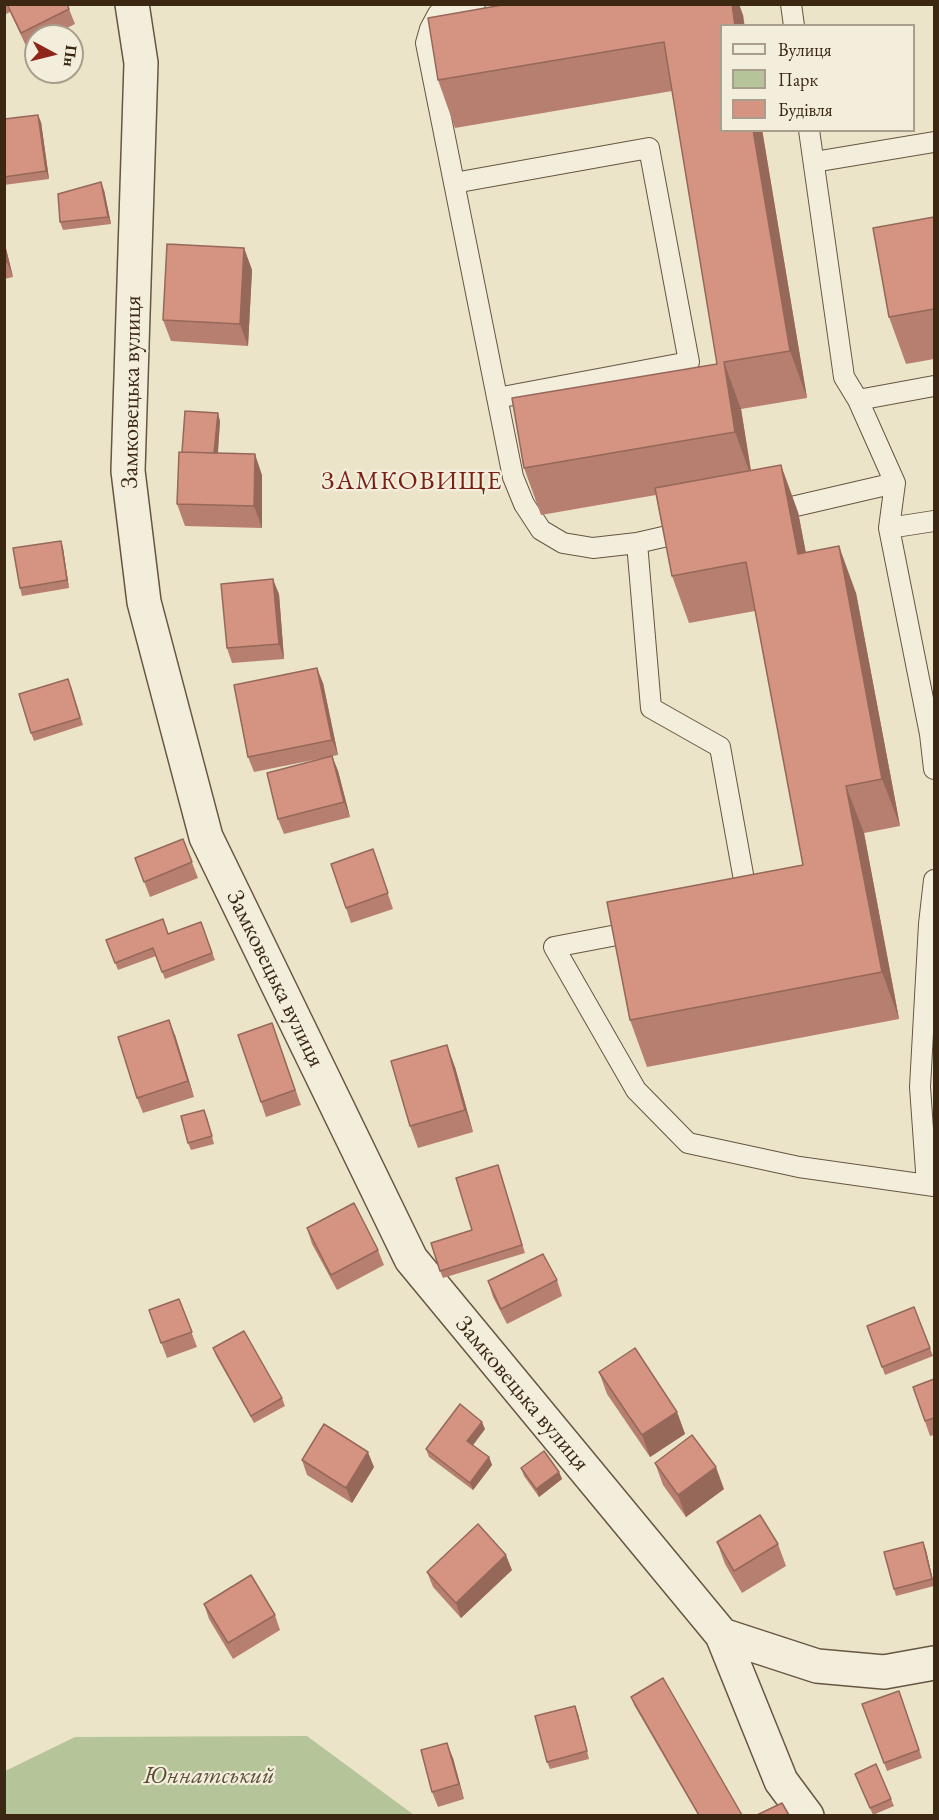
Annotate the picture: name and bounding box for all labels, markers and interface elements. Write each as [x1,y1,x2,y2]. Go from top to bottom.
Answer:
north arrow [24,24,84,84]
legend [720,24,915,132]
text: Вулиця [778,38,831,61]
text: Пн [59,44,82,68]
text: Парк [778,68,818,91]
text: Будівля [778,98,833,121]
street label: Замковецька вулиця [116,295,148,489]
district label: ЗАМКОВИЩЕ [321,466,503,498]
street label: Замковецька вулиця [220,886,330,1072]
street label: Замковецька вулиця [449,1311,595,1477]
park label: Юннатський [144,1762,274,1790]

